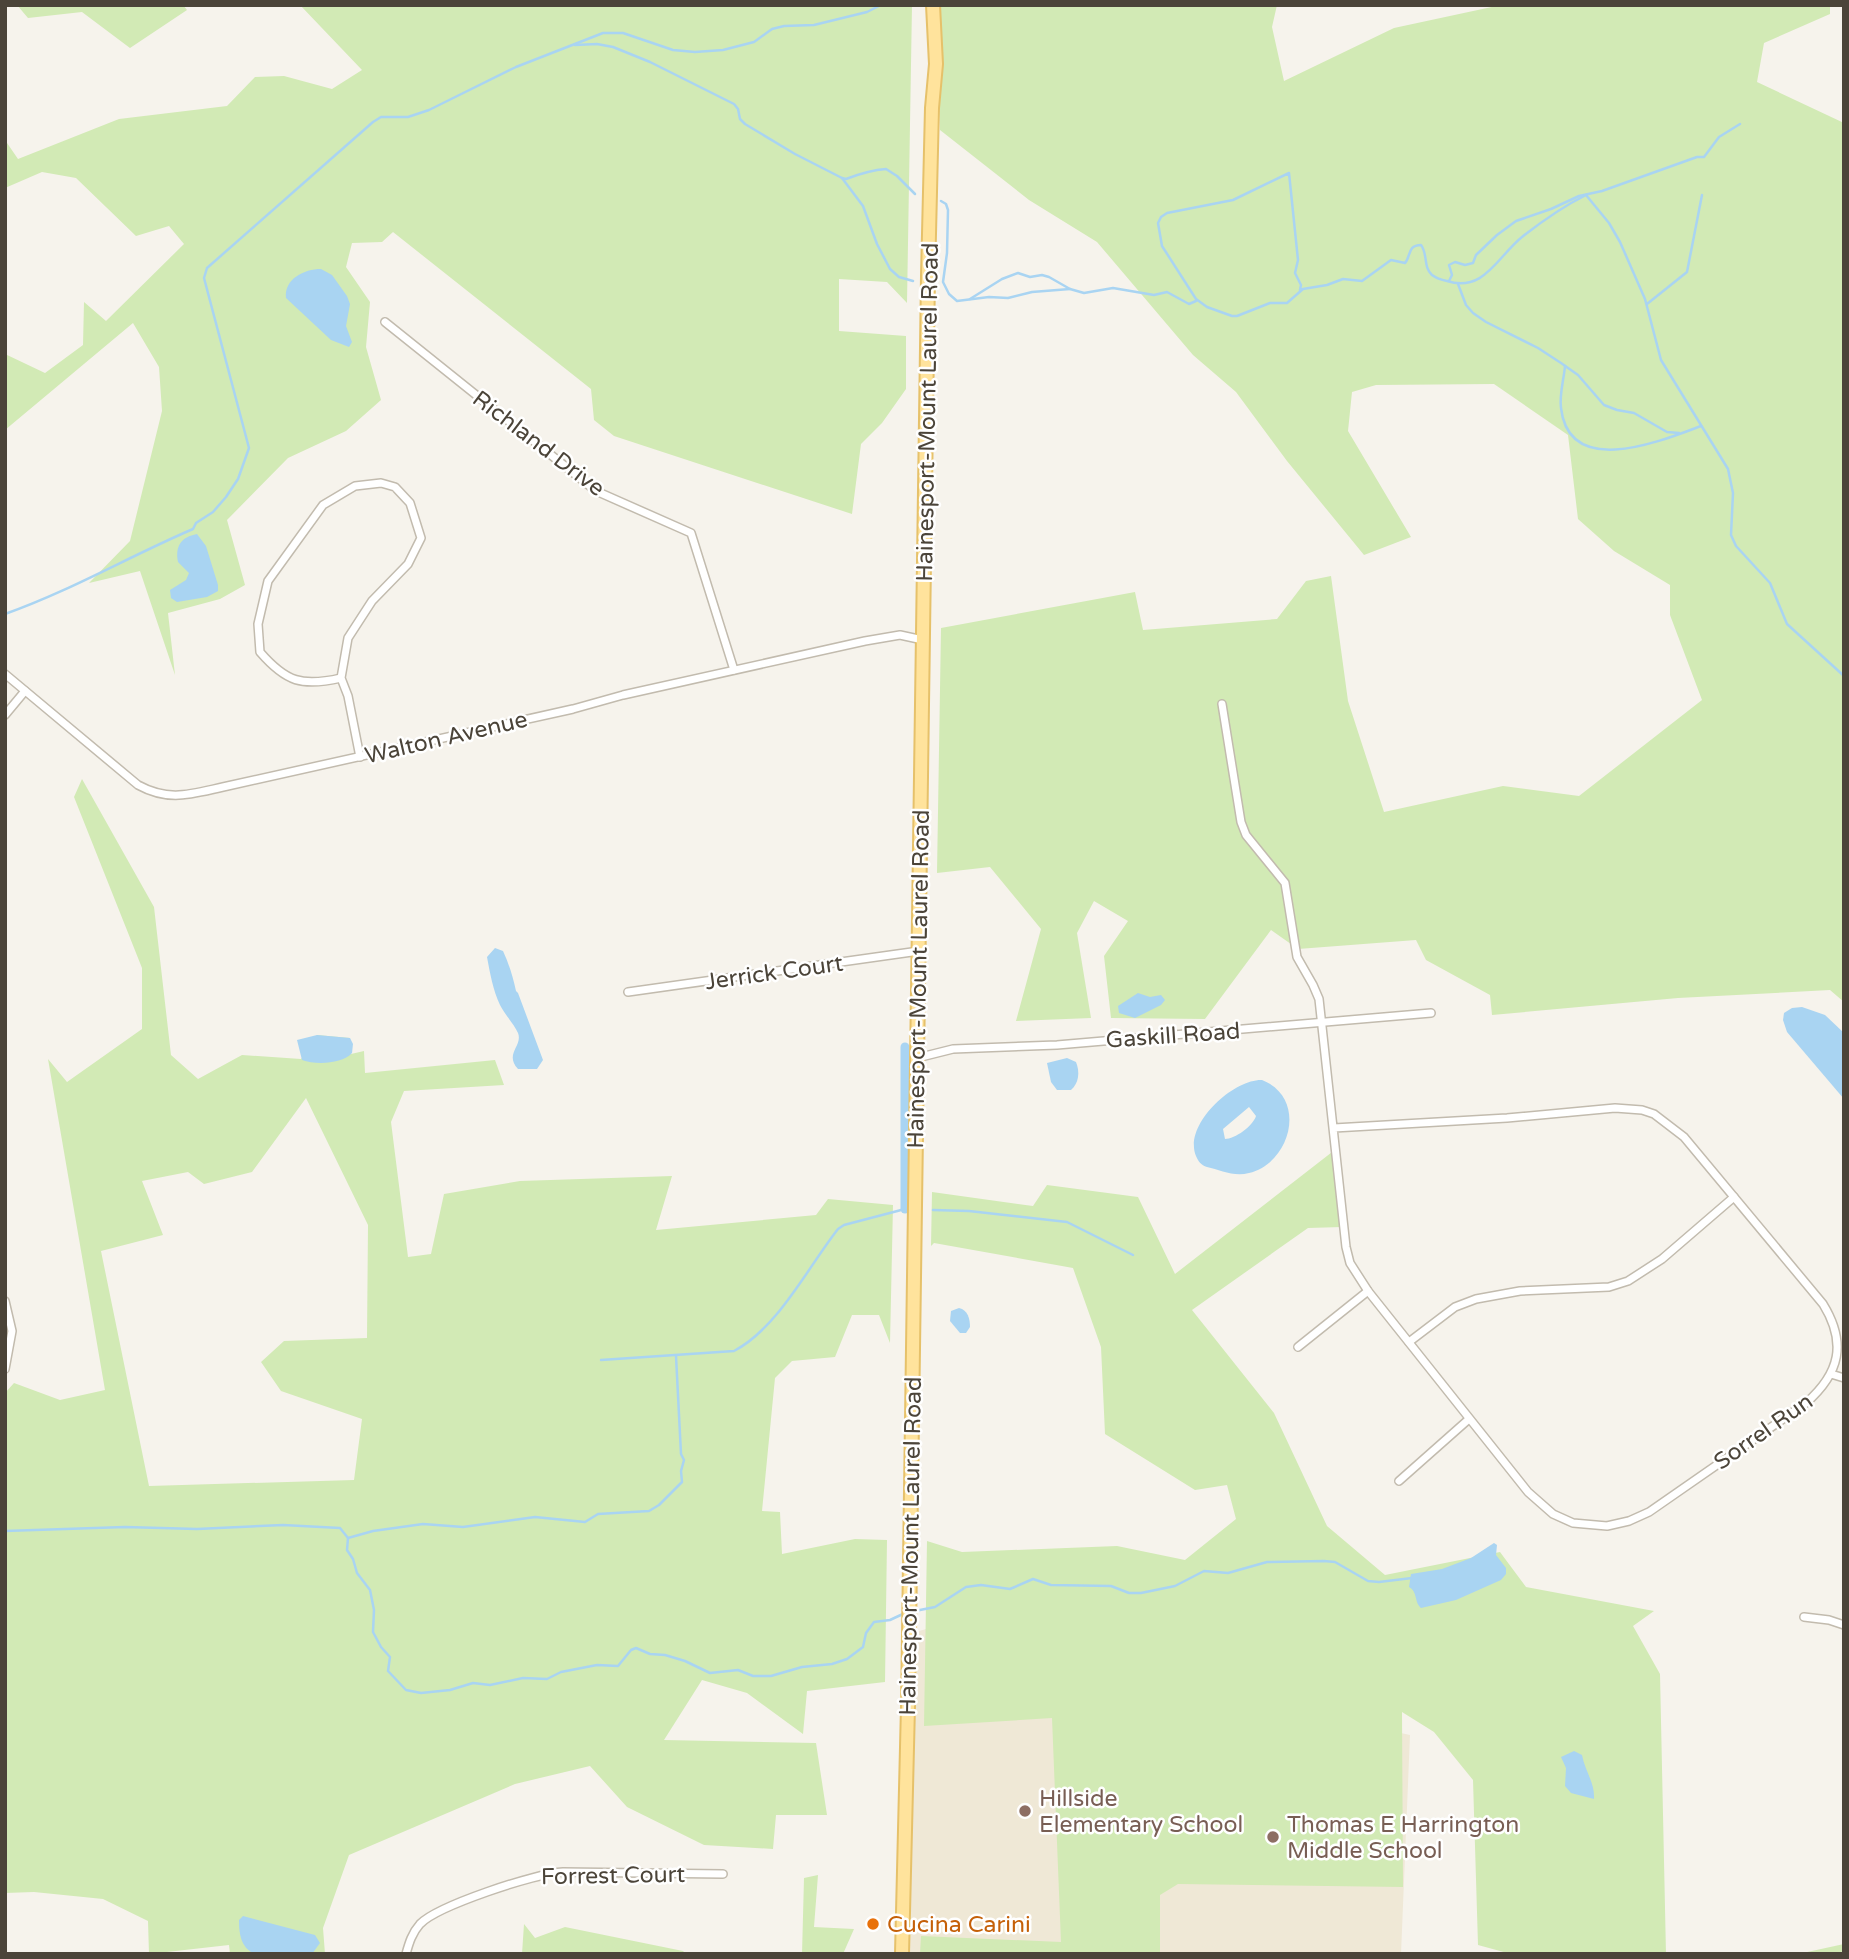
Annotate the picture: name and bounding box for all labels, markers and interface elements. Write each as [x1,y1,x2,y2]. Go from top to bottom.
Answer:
street label: Hainesport-Mount Laurel Road [911,242,945,582]
street label: Richland Drive [467,385,610,503]
street label: Walton Avenue [362,706,530,770]
street label: Hainesport-Mount Laurel Road [902,809,936,1149]
street label: Jerrick Court [703,949,845,997]
street label: Gaskill Road [1105,1017,1241,1055]
street label: Hainesport-Mount Laurel Road [894,1376,928,1716]
street label: Sorrel Run [1709,1388,1819,1476]
place label: Hillside Elementary School [1039,1785,1243,1839]
marker: Hillside Elementary School [1017,1803,1033,1819]
place label: Thomas E Harrington Middle School [1287,1811,1519,1865]
marker: Thomas E Harrington Middle School [1265,1829,1281,1845]
street label: Forrest Court [541,1861,686,1891]
place label: Cucina Carini [887,1911,1031,1939]
marker: Cucina Carini [865,1916,881,1932]

